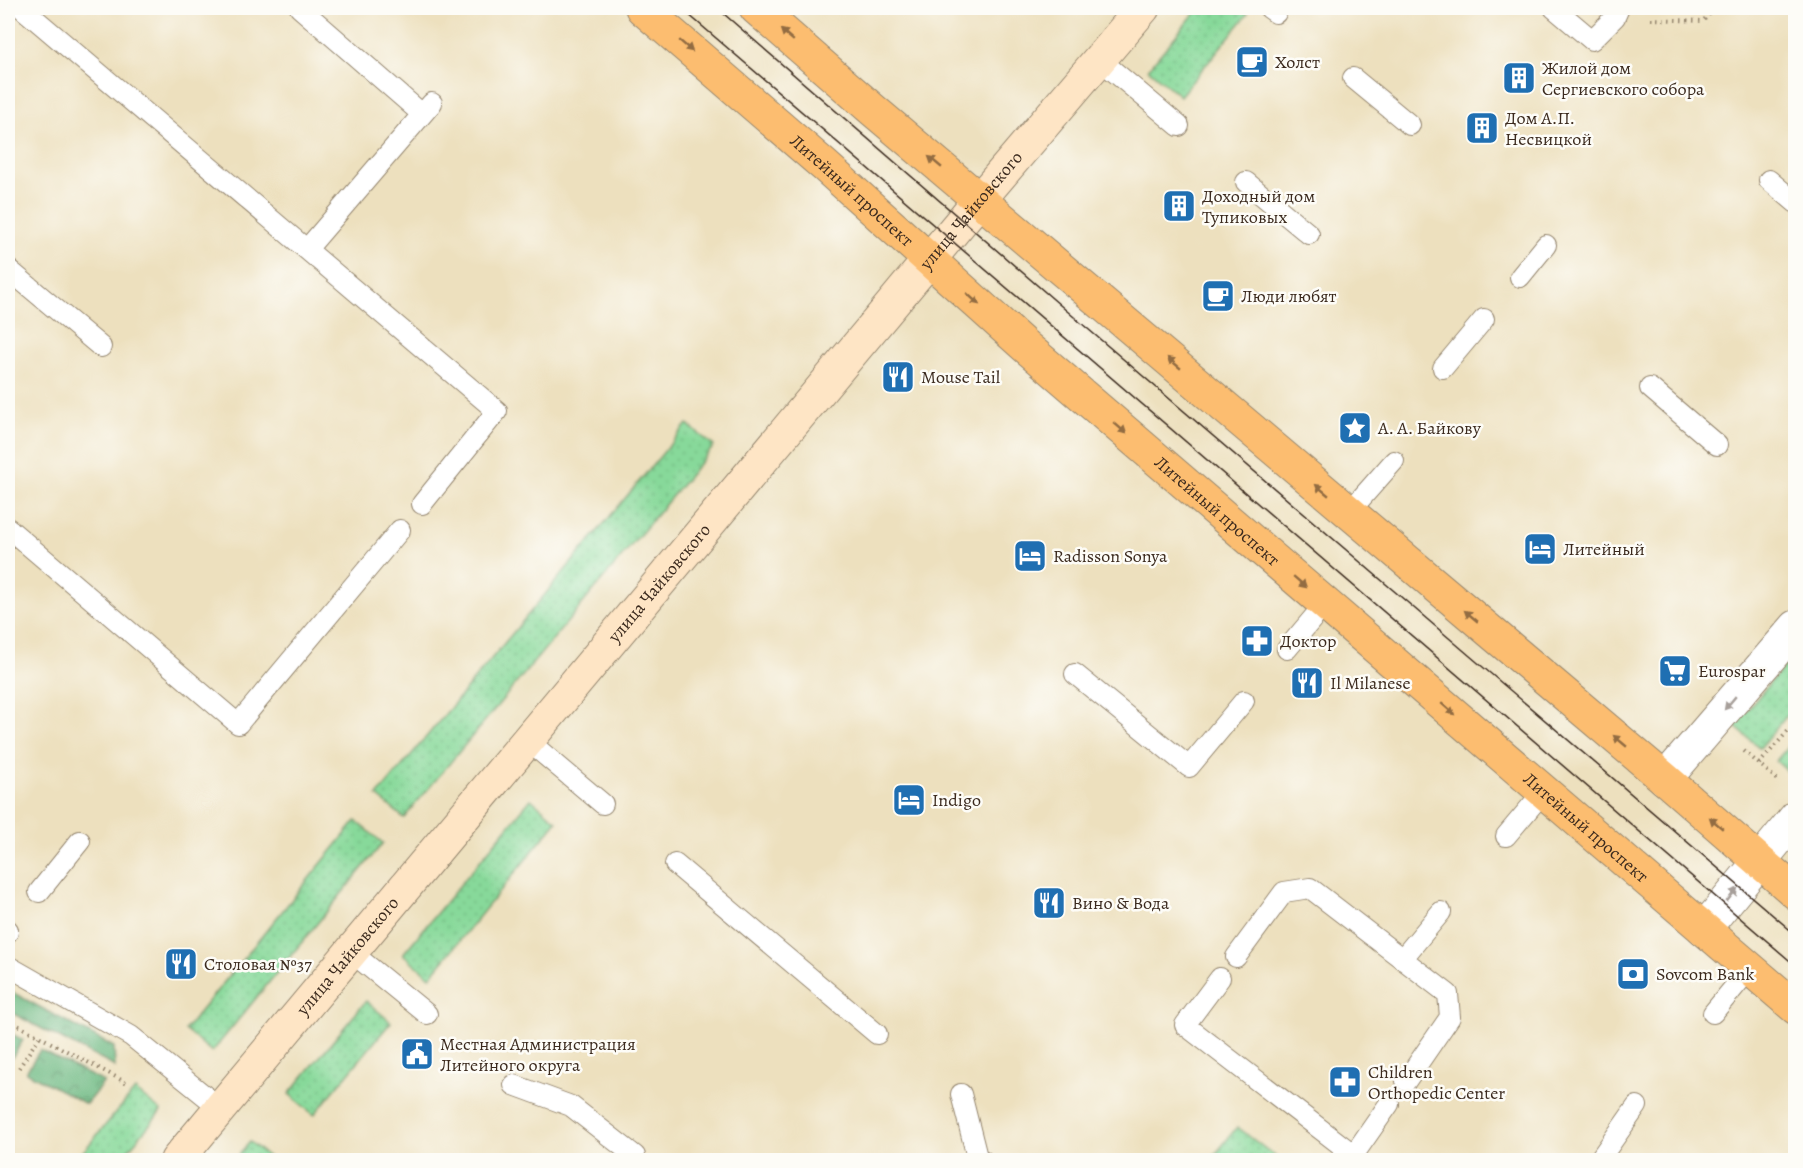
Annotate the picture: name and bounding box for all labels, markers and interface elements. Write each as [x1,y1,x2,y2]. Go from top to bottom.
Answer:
one-way arrow [780,29,795,42]
one-way arrow [678,39,693,52]
cafe icon: Холст [1234,44,1270,80]
place label: Холст [1275,50,1320,74]
place label: Жилой дом Сергиевского собора [1542,56,1705,101]
building icon: Жилой дом Сергиевского собора [1501,60,1537,96]
place label: Дом А.П. Несвицкой [1505,106,1592,151]
building icon: Дом А.П. Несвицкой [1464,110,1500,146]
street label: Литейный проспект [785,129,919,252]
street label: улица Чайковского [914,146,1028,275]
one-way arrow [928,156,943,169]
place label: Доходный дом Тупиковых [1202,184,1315,229]
building icon: Доходный дом Тупиковых [1161,188,1197,224]
cafe icon: Люди любят [1200,278,1236,314]
place label: Люди любят [1241,284,1337,308]
one-way arrow [965,292,980,305]
one-way arrow [1166,357,1182,370]
restaurant icon: Mouse Tail [880,359,916,395]
place label: Mouse Tail [921,365,1001,389]
place icon: А. А. Байкову [1337,410,1373,446]
place label: А. А. Байкову [1377,416,1482,440]
one-way arrow [1112,421,1128,434]
street label: Литейный проспект [1149,450,1285,571]
one-way arrow [1315,484,1330,497]
street label: улица Чайковского [602,518,716,648]
hotel icon: Литейный [1522,531,1558,567]
place label: Литейный [1563,537,1645,561]
hotel icon: Radisson Sonya [1012,538,1048,574]
place label: Radisson Sonya [1053,544,1168,568]
one-way arrow [1292,575,1307,588]
one-way arrow [1463,609,1479,622]
pharmacy icon: Доктор [1239,623,1275,659]
place label: Доктор [1280,629,1337,653]
supermarket icon: Eurospar [1657,653,1693,689]
place label: Eurospar [1698,659,1766,683]
restaurant icon: Il Milanese [1289,665,1325,701]
place label: Il Milanese [1330,671,1411,695]
one-way arrow [1724,695,1737,711]
one-way arrow [1440,702,1455,715]
one-way arrow [1612,735,1628,748]
street label: Литейный проспект [1518,767,1654,888]
hotel icon: Indigo [891,782,927,818]
place label: Indigo [932,788,981,812]
one-way arrow [1709,817,1724,830]
restaurant icon: Вино & Вода [1031,885,1067,921]
one-way arrow [1725,887,1738,903]
street label: улица Чайковского [290,891,404,1021]
place label: Вино & Вода [1072,891,1170,915]
restaurant icon: Столовая №37 [163,946,199,982]
place label: Столовая №37 [204,952,312,976]
bank icon: Sovcom Bank [1615,956,1651,992]
place label: Sovcom Bank [1656,962,1754,986]
place label: Местная Администрация Литейного округа [440,1032,636,1077]
public building icon: Местная Администрация Литейного округа [399,1036,435,1072]
place label: Children Orthopedic Center [1368,1060,1505,1105]
pharmacy icon: Children Orthopedic Center [1327,1064,1363,1100]

